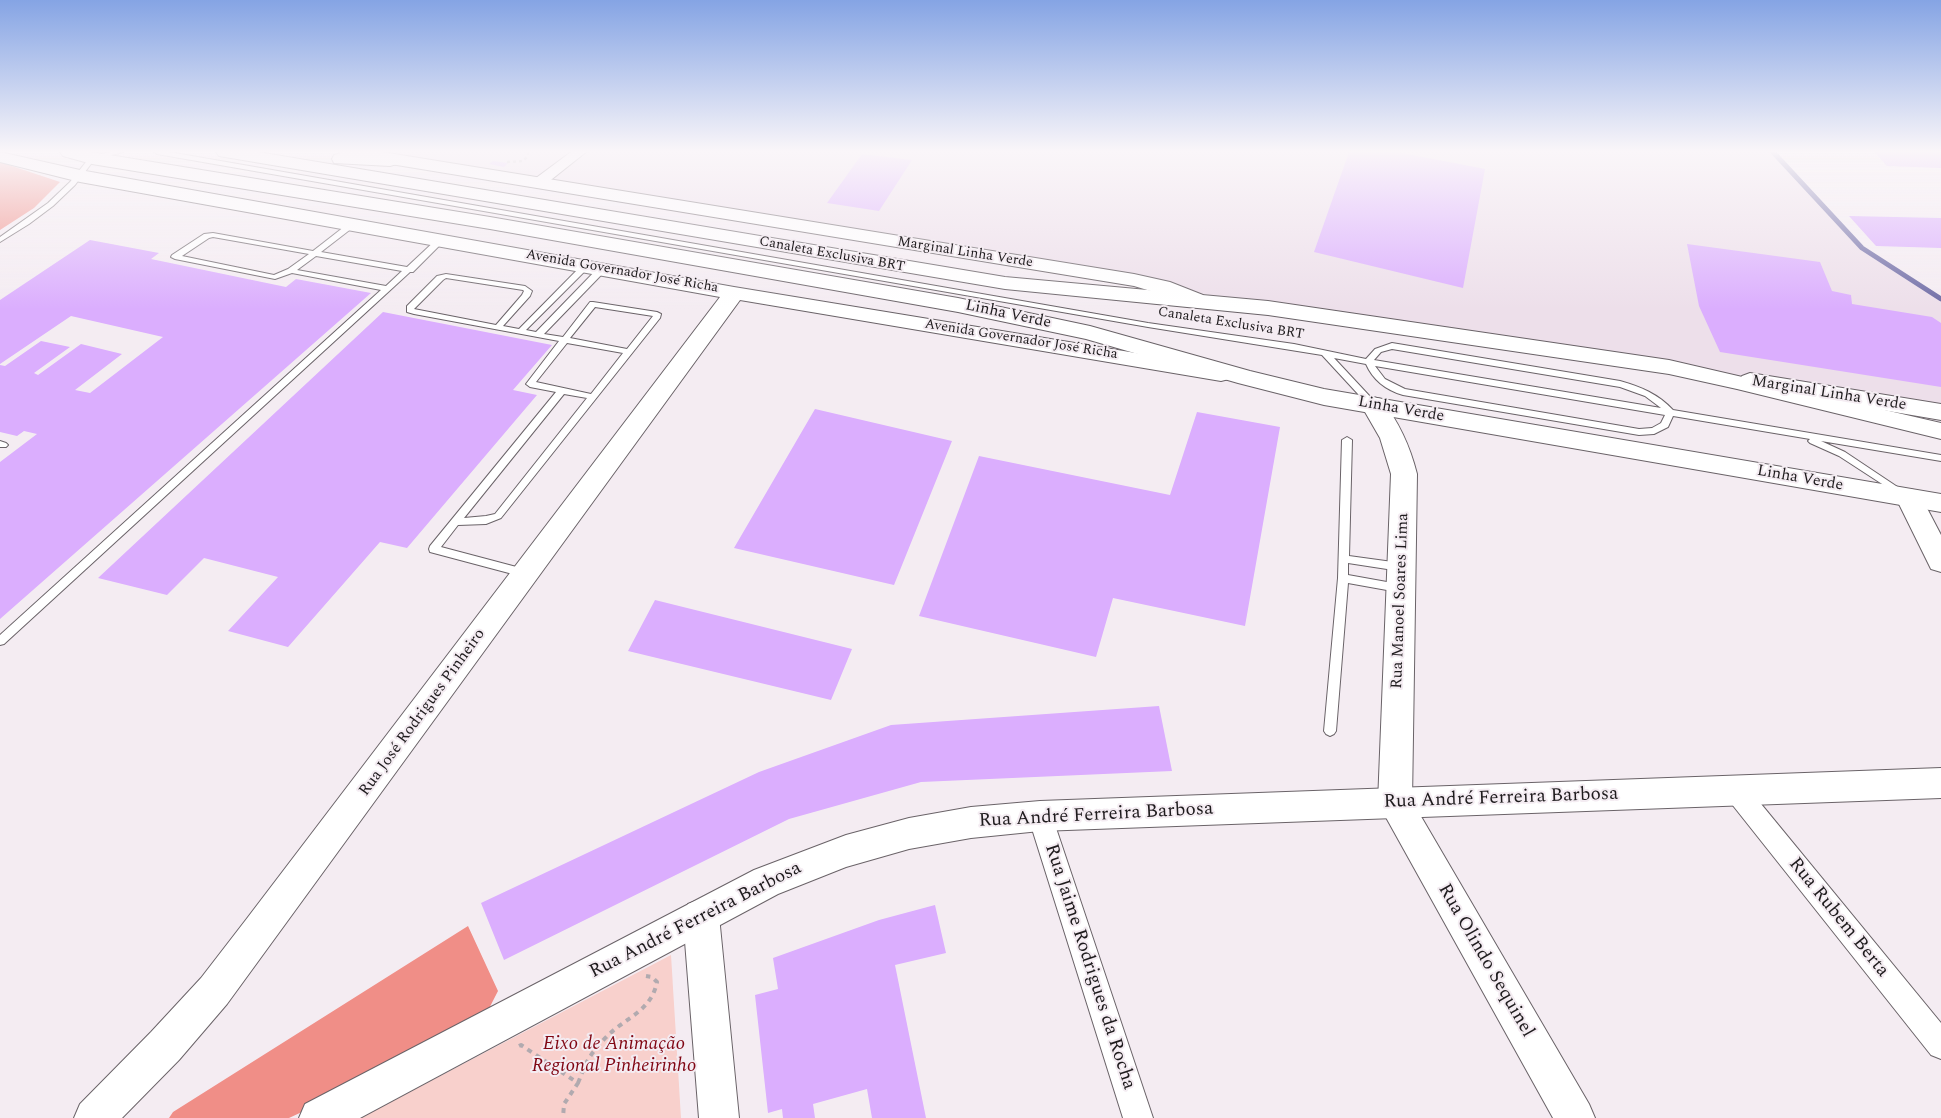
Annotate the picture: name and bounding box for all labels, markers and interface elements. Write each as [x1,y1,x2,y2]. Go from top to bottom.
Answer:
street label: Canaleta Exclusiva BRT [758,234,906,276]
street label: Marginal Linha Verde [896,234,1034,272]
street label: Avenida Governador José Richa [524,247,720,297]
street label: Linha Verde [963,297,1053,333]
street label: Canaleta Exclusiva BRT [1157,304,1305,344]
street label: Avenida Governador José Richa [923,316,1119,364]
street label: Marginal Linha Verde [1750,372,1908,416]
street label: Linha Verde [1356,393,1446,427]
street label: Linha Verde [1755,462,1845,496]
street label: Rua Manoel Soares Lima [1388,513,1414,689]
street label: Rua José Rodrigues Pinheiro [356,626,490,800]
street label: Rua André Ferreira Barbosa [1383,784,1619,814]
street label: Rua André Ferreira Barbosa [978,798,1214,834]
street label: Rua Jaime Rodrigues da Rocha [1038,841,1140,1093]
street label: Rua Rubem Berta [1783,854,1893,982]
street label: Rua André Ferreira Barbosa [586,858,806,984]
street label: Rua Olindo Sequinel [1432,880,1538,1042]
park label: Eixo de Animação Regional Pinheirinho [532,1034,696,1078]

